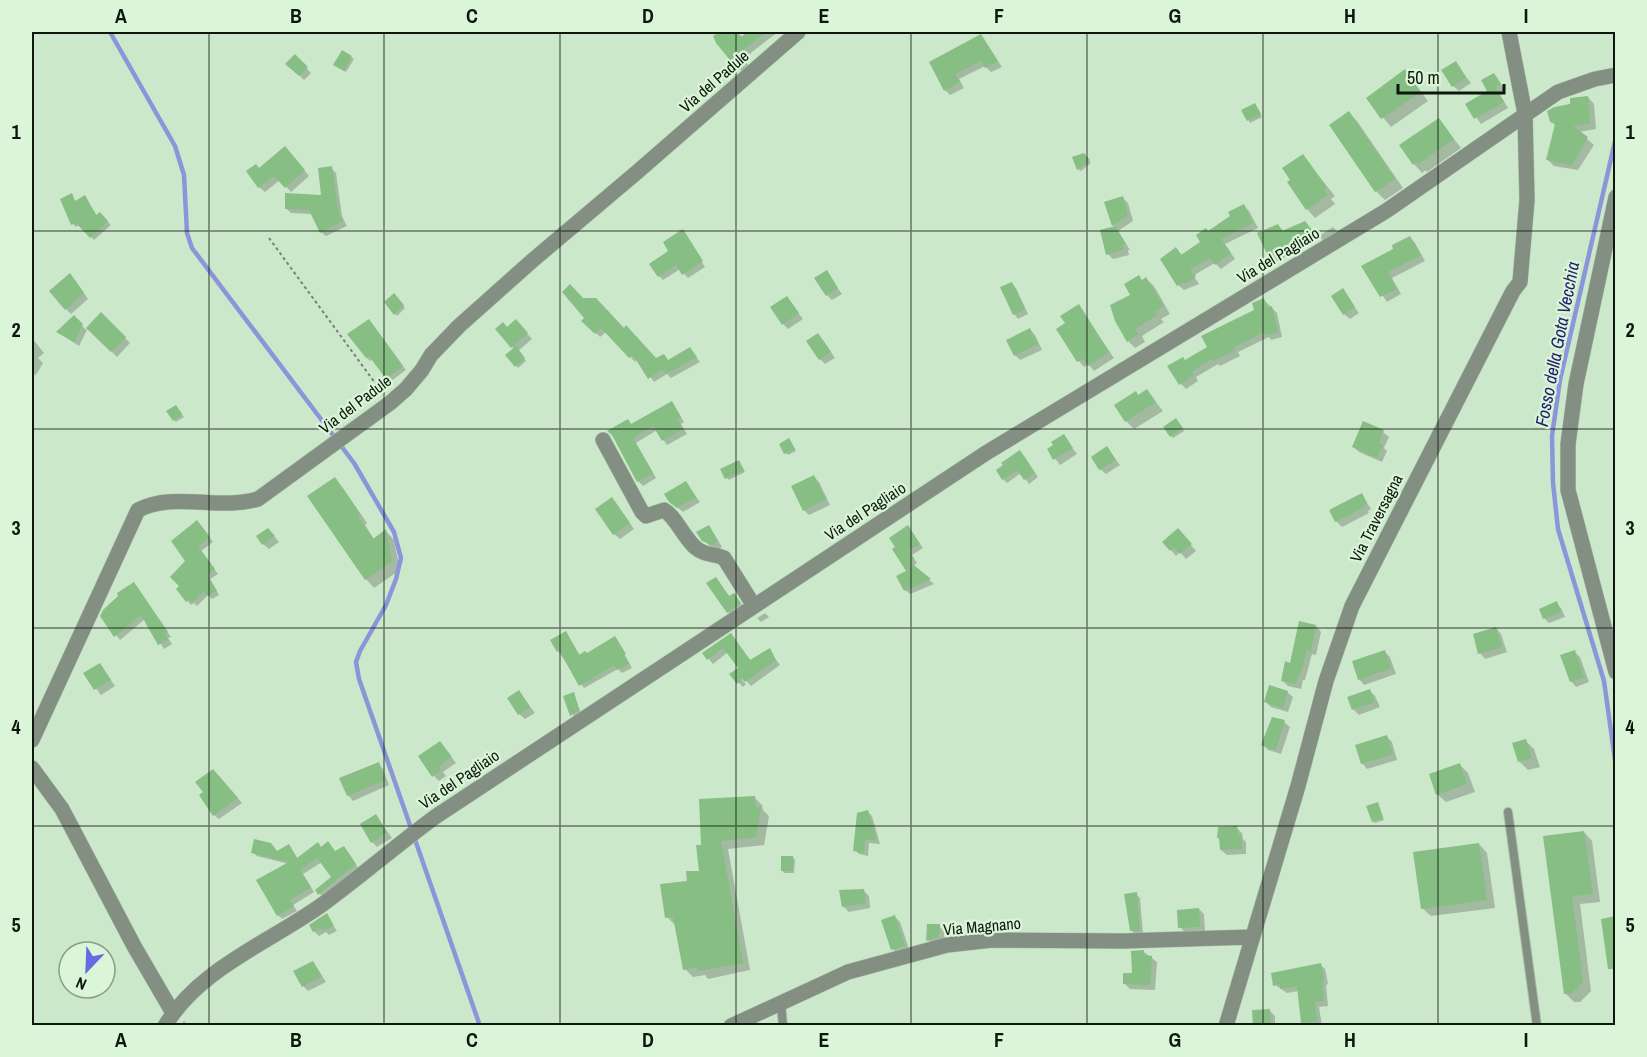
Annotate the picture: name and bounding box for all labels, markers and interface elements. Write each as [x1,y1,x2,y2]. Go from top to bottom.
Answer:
text: A [115,2,127,29]
text: B [290,2,302,29]
text: C [466,2,478,29]
text: D [642,2,654,29]
text: E [819,2,830,29]
text: F [994,2,1004,29]
text: G [1169,2,1181,29]
text: H [1344,2,1356,29]
text: I [1524,2,1528,29]
street label: Via del Padule [675,45,753,117]
scale bar [1398,57,1504,95]
text: 50 m [1407,65,1440,90]
text: 1 [11,118,21,145]
text: 1 [1625,118,1635,145]
street label: Via del Pagliaio [1233,222,1323,288]
water label: Fosso della Gota Vecchia [1529,259,1585,429]
text: 2 [11,316,21,343]
text: 2 [1625,316,1635,343]
street label: Via del Padule [314,370,396,438]
street label: Via Traversagna [1344,470,1408,566]
street label: Via del Pagliaio [820,477,910,545]
text: 3 [11,514,21,541]
text: 3 [1625,514,1635,541]
text: 4 [11,713,21,740]
text: 4 [1625,713,1635,740]
street label: Via del Pagliaio [415,744,503,814]
text: 5 [11,911,21,938]
text: 5 [1625,911,1635,938]
street label: Via Magnano [942,912,1022,940]
north arrow [57,940,117,1000]
text: N [72,972,90,996]
text: A [115,1026,127,1053]
text: B [290,1026,302,1053]
text: C [466,1026,478,1053]
text: D [642,1026,654,1053]
text: E [819,1026,830,1053]
text: F [994,1026,1004,1053]
text: G [1169,1026,1181,1053]
text: H [1344,1026,1356,1053]
text: I [1524,1026,1528,1053]

